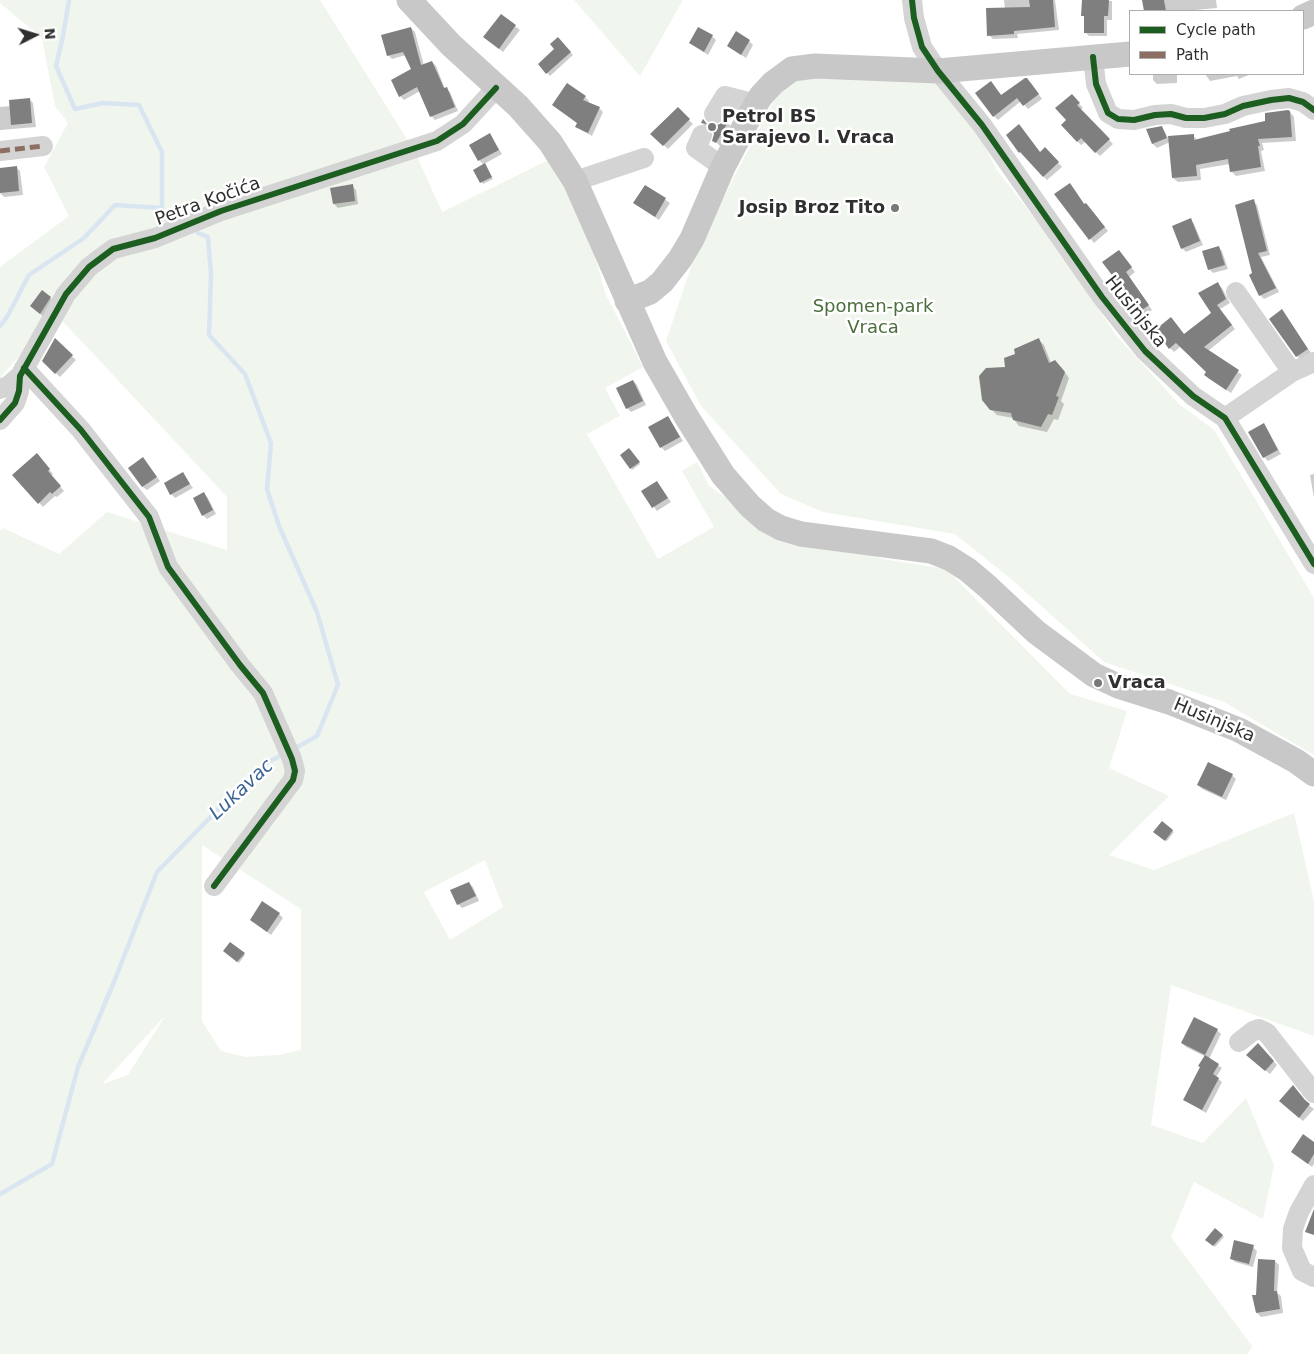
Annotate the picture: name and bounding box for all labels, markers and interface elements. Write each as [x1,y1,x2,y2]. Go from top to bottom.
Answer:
north arrow [10,10,60,60]
legend [1129,10,1304,75]
text: Cycle path [1176,21,1256,39]
text: N [41,27,58,40]
text: Path [1176,46,1209,64]
place label: Petrol BS Sarajevo I. Vraca [722,106,894,148]
marker: Petrol BS Sarajevo I. Vraca [706,121,718,133]
street label: Petra Kočića [153,173,263,231]
place label: Josip Broz Tito [739,197,885,219]
marker: Josip Broz Tito [889,202,901,214]
street label: Husinjska [1099,272,1171,352]
park label: Spomen-park Vraca [813,296,933,338]
place label: Vraca [1108,672,1166,694]
marker: Vraca [1092,677,1104,689]
street label: Husinjska [1170,694,1258,748]
water label: Lukavac [205,755,279,825]

